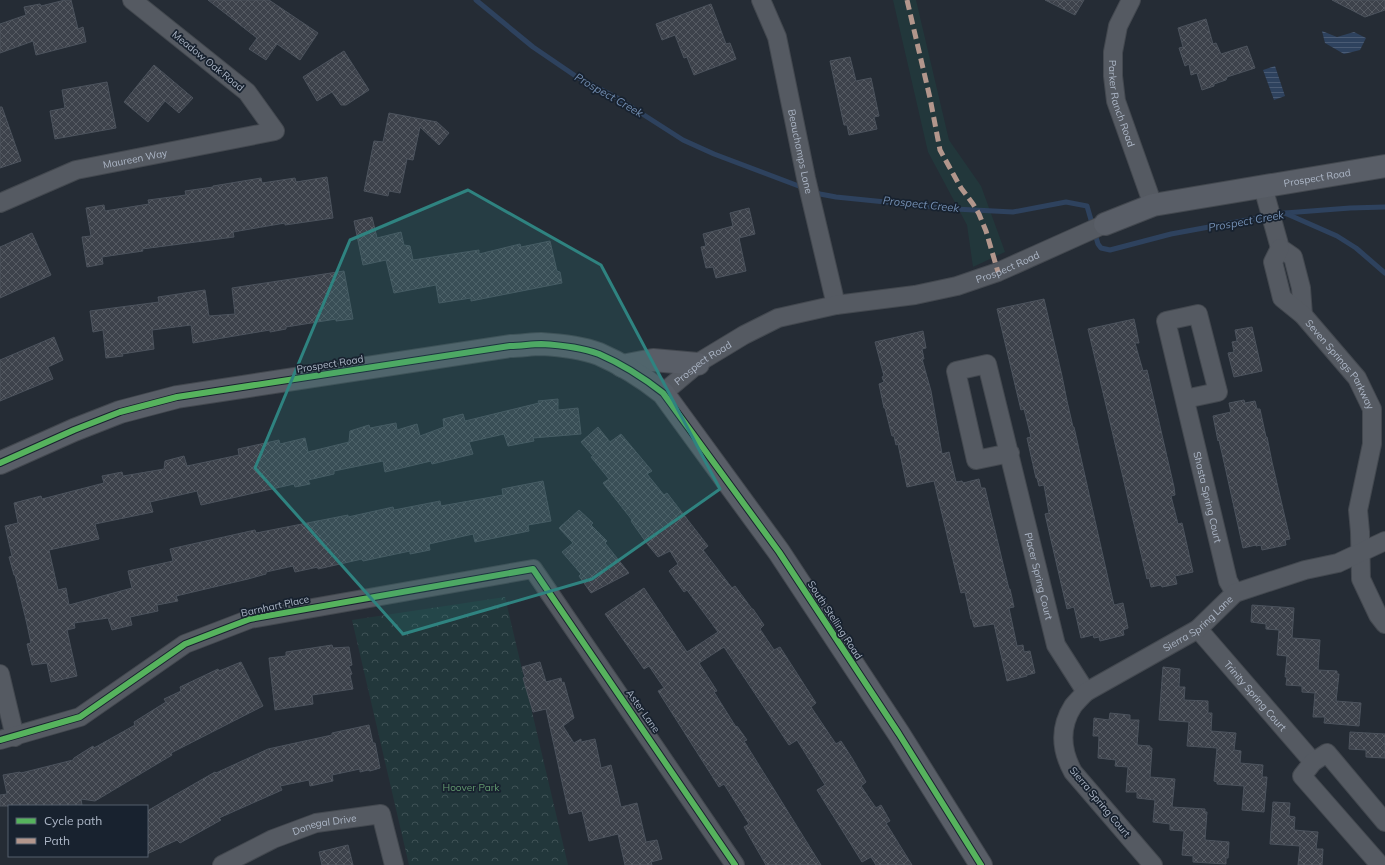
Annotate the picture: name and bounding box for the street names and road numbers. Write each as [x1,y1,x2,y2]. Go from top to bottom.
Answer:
street label: Meadow Oak Road [169,28,247,94]
street label: Parker Ranch Road [1107,60,1138,148]
street label: Beauchamps Lane [785,108,816,195]
street label: Maureen Way [102,146,169,171]
street label: Prospect Road [1283,165,1352,189]
street label: Prospect Road [974,248,1041,286]
street label: Seven Springs Parkway [1303,316,1378,412]
street label: Prospect Road [671,338,734,388]
street label: Prospect Road [296,352,364,376]
street label: Shasta Spring Court [1191,450,1225,544]
street label: Placer Spring Court [1022,531,1056,622]
street label: South Stelling Road [805,578,865,662]
street label: Barnhart Place [240,592,310,620]
street label: Sierra Spring Lane [1160,592,1235,654]
street label: Trinity Spring Court [1221,658,1290,734]
street label: Aster Lane [623,687,663,735]
street label: Sierra Spring Court [1067,764,1134,840]
street label: Donegal Drive [290,811,357,838]

